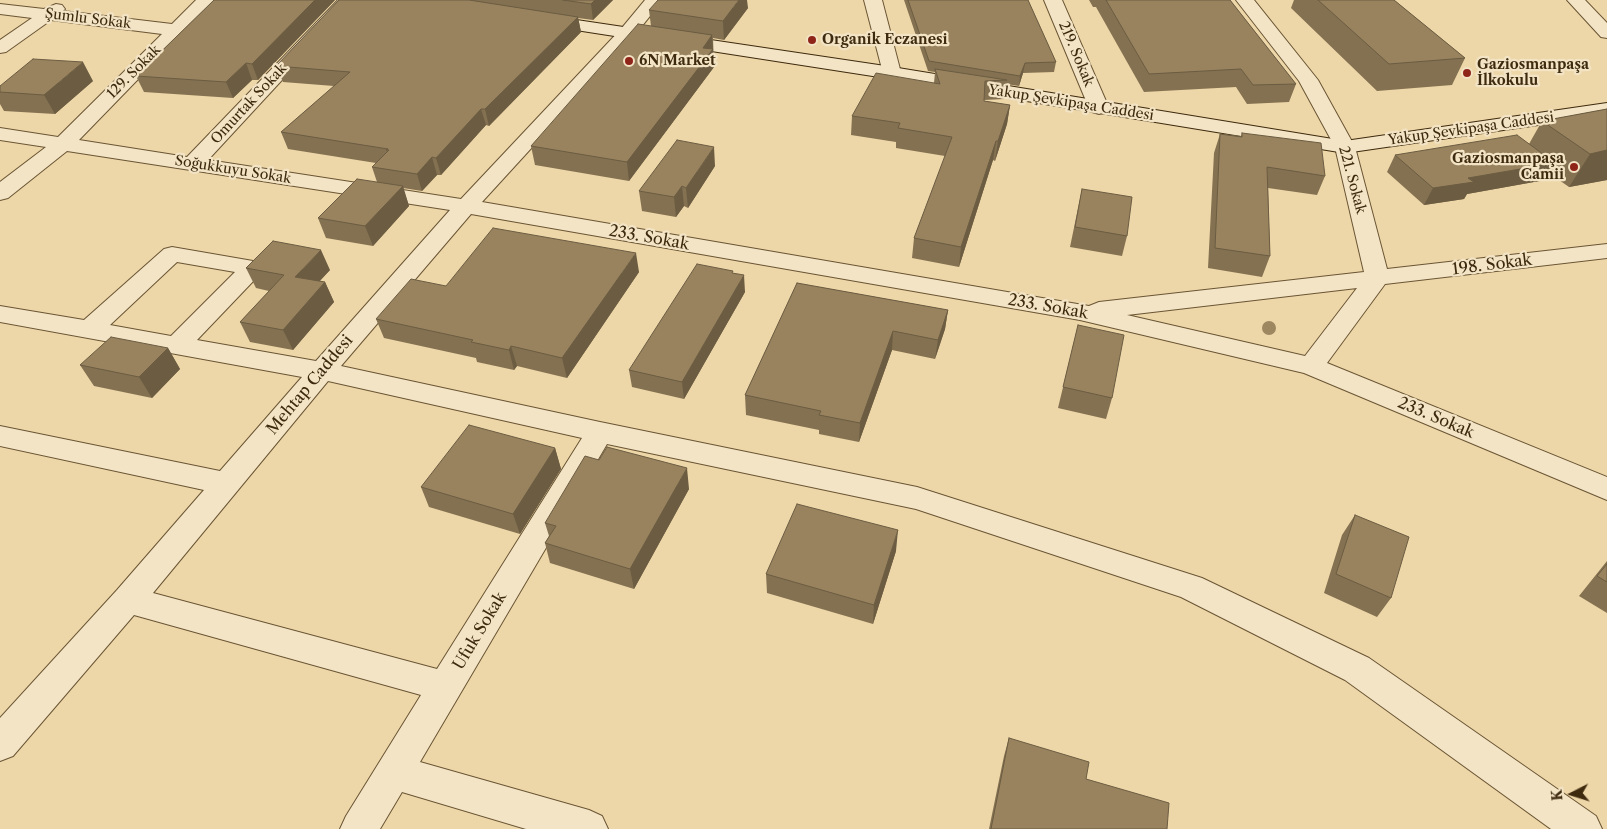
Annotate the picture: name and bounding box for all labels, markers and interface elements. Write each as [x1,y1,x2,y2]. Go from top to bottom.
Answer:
street label: Şumlu Sokak [44,5,132,33]
street label: 219. Sokak [1055,19,1097,89]
place label: Organik Eczanesi [822,32,948,48]
marker: Organik Eczanesi [806,34,818,46]
street label: 129. Sokak [104,42,164,102]
place label: 6N Market [639,53,716,69]
marker: 6N Market [623,55,635,67]
place label: Gaziosmanpaşa İlkokulu [1477,57,1589,90]
street label: Omurtak Sokak [208,60,290,148]
marker: Gaziosmanpaşa İlkokulu [1461,67,1473,79]
street label: Yakup Şevkipaşa Caddesi [987,82,1155,124]
street label: Yakup Şevkipaşa Caddesi [1387,109,1555,149]
street label: 221. Sokak [1335,144,1369,216]
place label: Gaziosmanpaşa Camii [1452,151,1564,184]
street label: Soğukkuyu Sokak [173,152,293,188]
marker: Gaziosmanpaşa Camii [1568,161,1580,173]
street label: 233. Sokak [607,221,691,255]
street label: 198. Sokak [1451,251,1533,279]
street label: 233. Sokak [1006,290,1090,324]
street label: Mehtap Caddesi [263,331,357,439]
street label: 233. Sokak [1395,393,1477,443]
street label: Ufuk Sokak [449,589,511,673]
north arrow [1547,769,1597,819]
text: K [1548,789,1567,802]

